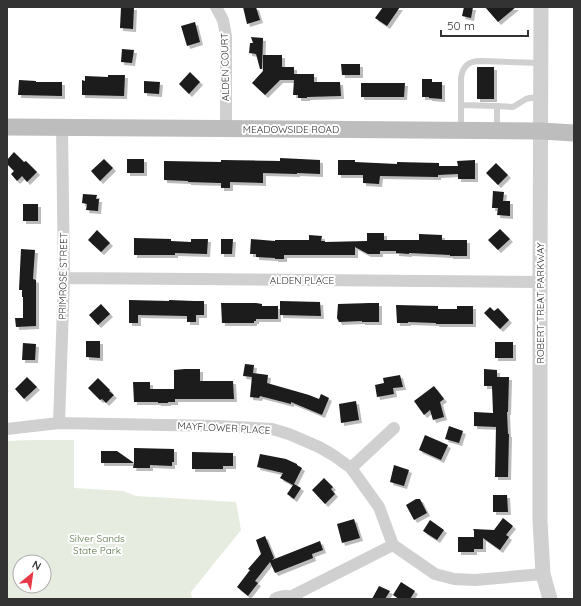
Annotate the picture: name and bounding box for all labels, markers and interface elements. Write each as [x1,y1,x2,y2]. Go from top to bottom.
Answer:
scale bar [441,12,528,38]
text: 50 m [447,18,475,33]
street label: ALDEN COURT [218,33,232,101]
street label: MEADOWSIDE ROAD [243,123,339,136]
street label: PRIMROSE STREET [56,232,70,320]
street label: ROBERT TREAT PARKWAY [534,242,547,364]
street label: ALDEN PLACE [270,274,335,287]
street label: MAYFLOWER PLACE [177,419,271,437]
park label: Silver Sands State Park [69,532,125,557]
north arrow [12,554,52,594]
text: N [30,557,44,573]

